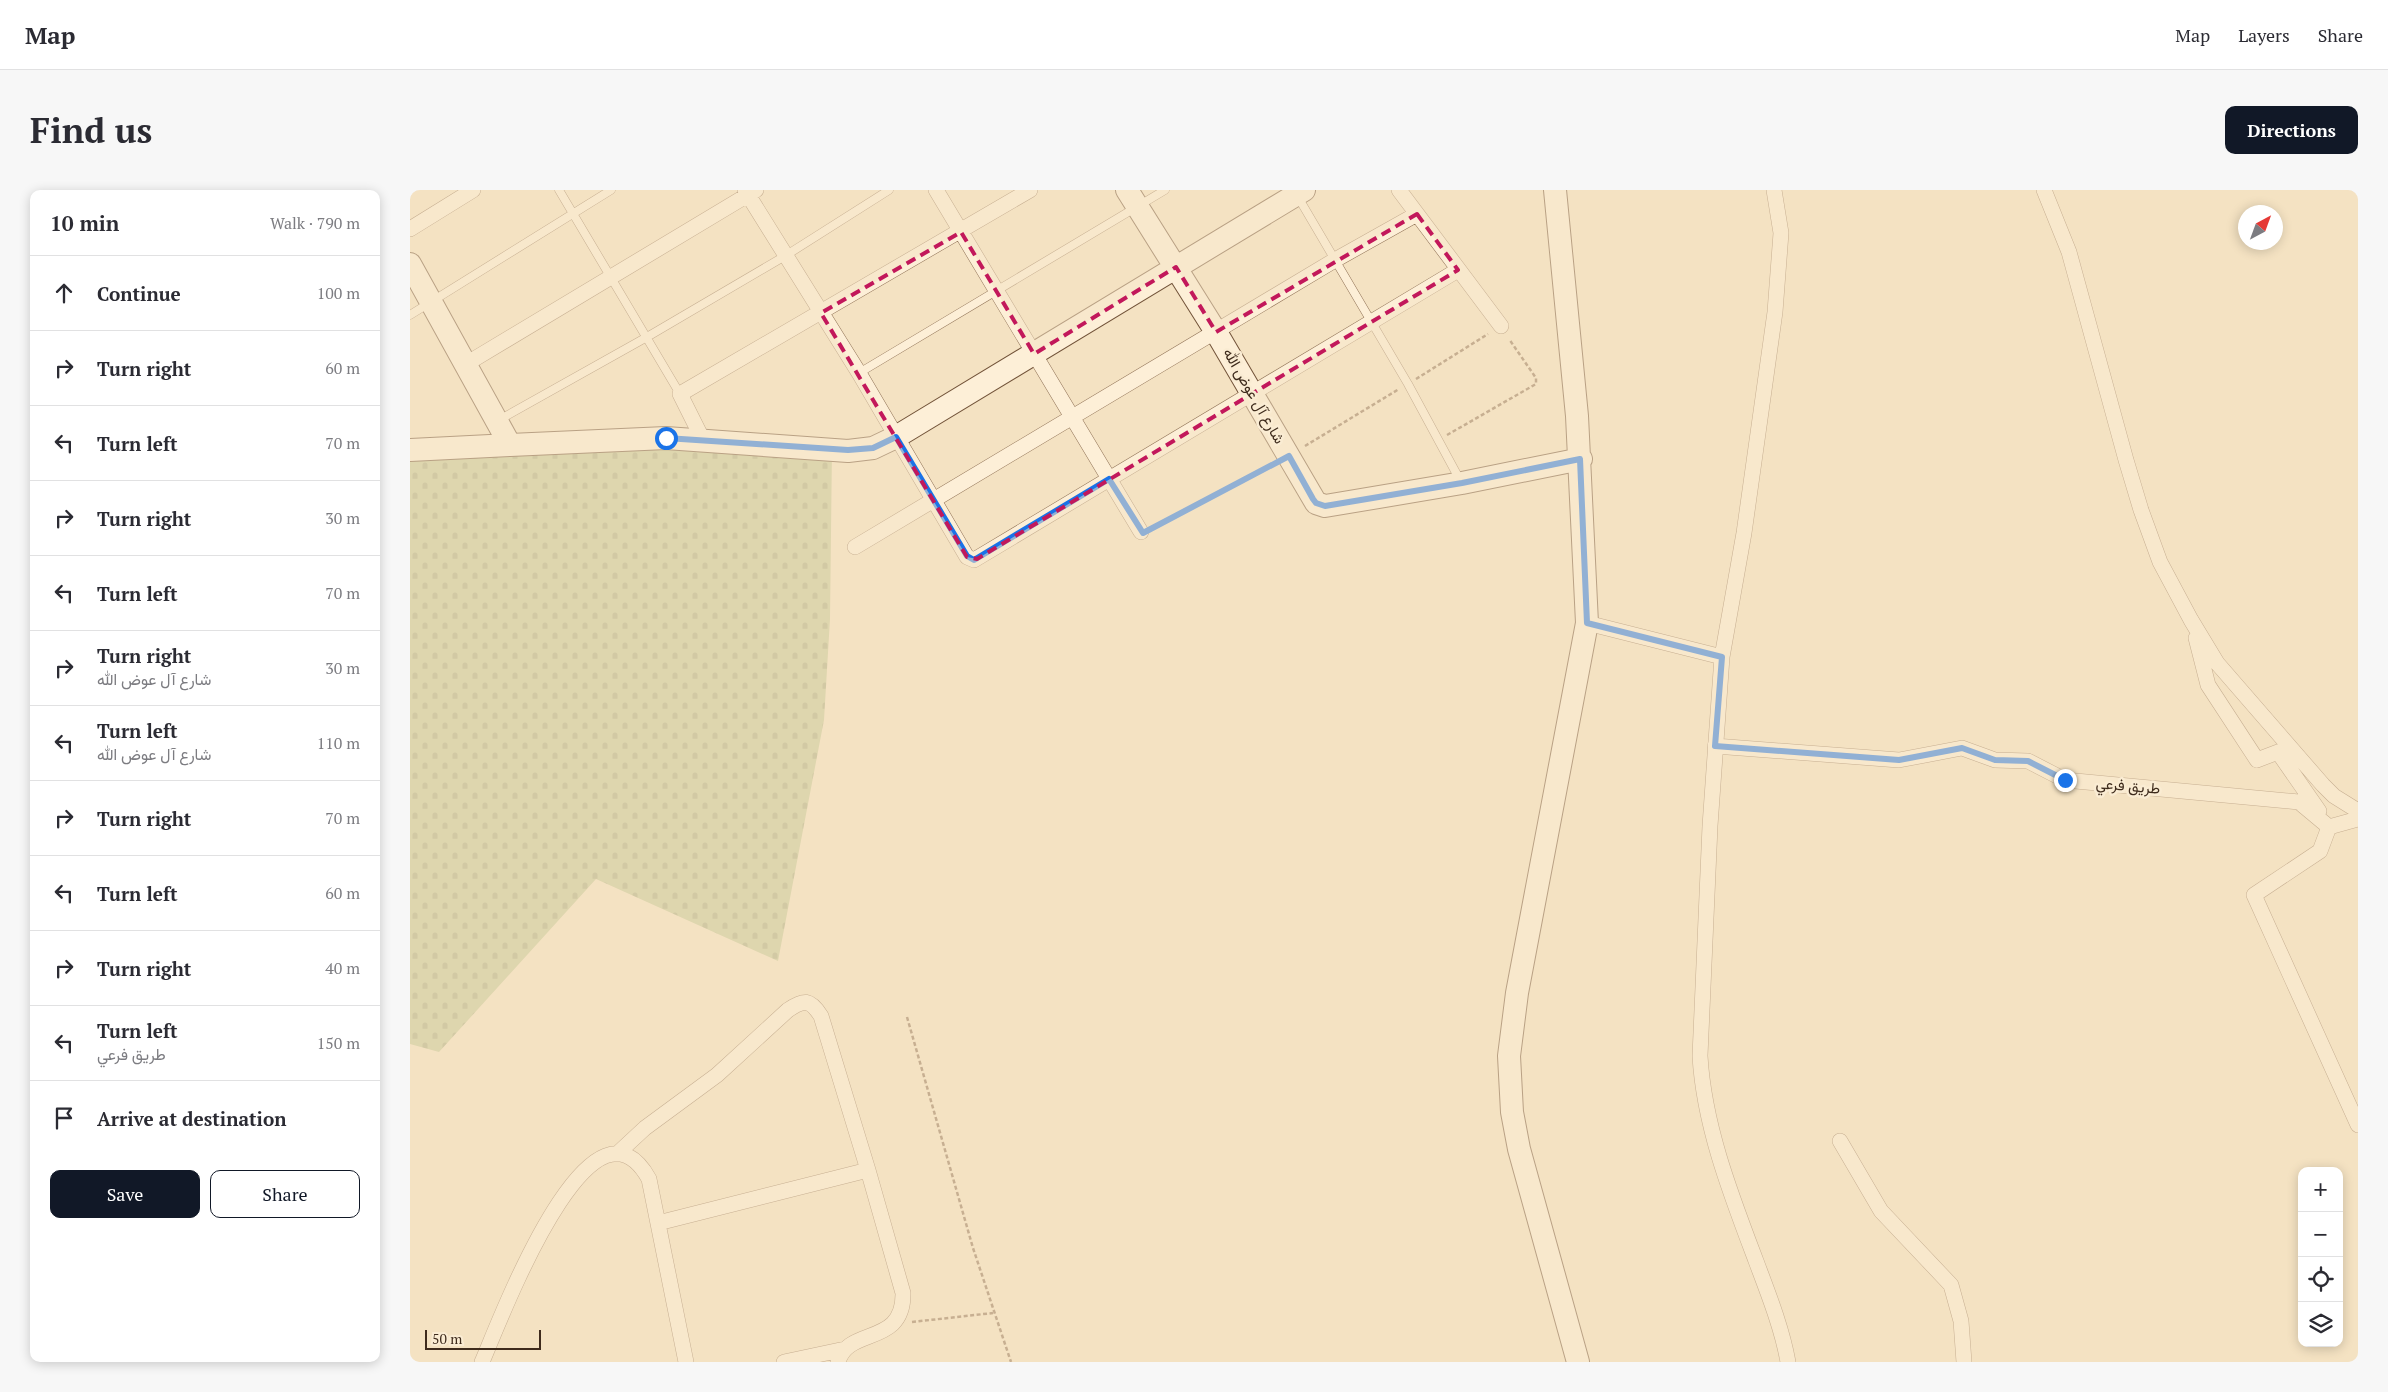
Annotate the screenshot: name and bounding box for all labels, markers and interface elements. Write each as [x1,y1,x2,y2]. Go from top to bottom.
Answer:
text: Map [25,19,75,51]
text: Map [2175,23,2210,47]
text: Layers [2238,23,2290,47]
text: Share [2318,23,2363,47]
button: Directions [2225,106,2358,154]
text: Find us [30,107,152,153]
north arrow [2238,205,2283,250]
text: 10 min [50,209,119,237]
text: Walk · 790 m [270,212,360,234]
icon: ahead [50,279,78,307]
text: Continue [97,281,181,306]
text: 100 m [317,282,360,304]
street label: شارع آل عوض الله [1218,344,1290,448]
icon: right [50,354,78,382]
text: Turn right [97,356,191,381]
text: 60 m [325,357,360,379]
route start [655,427,678,450]
icon: left [50,429,78,457]
text: Turn left [97,431,178,456]
text: 70 m [325,432,360,454]
icon: right [50,504,78,532]
text: Turn right [97,506,191,531]
text: 30 m [325,507,360,529]
icon: left [50,579,78,607]
text: Turn left [97,581,178,606]
text: 70 m [325,582,360,604]
text: Turn right [97,643,191,668]
icon: right [50,654,78,682]
text: 30 m [325,657,360,679]
text: شارع آل عوض الله [97,668,211,690]
text: Turn left [97,718,178,743]
icon: left [50,729,78,757]
text: 110 m [317,732,360,754]
text: شارع آل عوض الله [97,743,211,765]
route end [2054,769,2077,792]
street label: طريق فرعي [2095,772,2161,802]
icon: right [50,804,78,832]
text: Turn right [97,806,191,831]
text: 70 m [325,807,360,829]
icon: left [50,879,78,907]
text: Turn left [97,881,178,906]
text: 60 m [325,882,360,904]
icon: right [50,954,78,982]
text: Turn right [97,956,191,981]
text: 40 m [325,957,360,979]
text: Turn left [97,1018,178,1043]
icon: left [50,1029,78,1057]
text: 150 m [317,1032,360,1054]
text: طريق فرعي [97,1043,166,1065]
icon: arrive [50,1104,78,1132]
text: Arrive at destination [97,1106,286,1131]
map controls [2298,1167,2343,1347]
button: + [2298,1167,2343,1212]
button: Save [50,1170,200,1218]
button: Share [210,1170,360,1218]
button: − [2298,1212,2343,1257]
button: locate [2298,1257,2343,1302]
button: layers [2298,1302,2343,1347]
scale bar [425,1327,541,1350]
text: 50 m [432,1329,462,1348]

